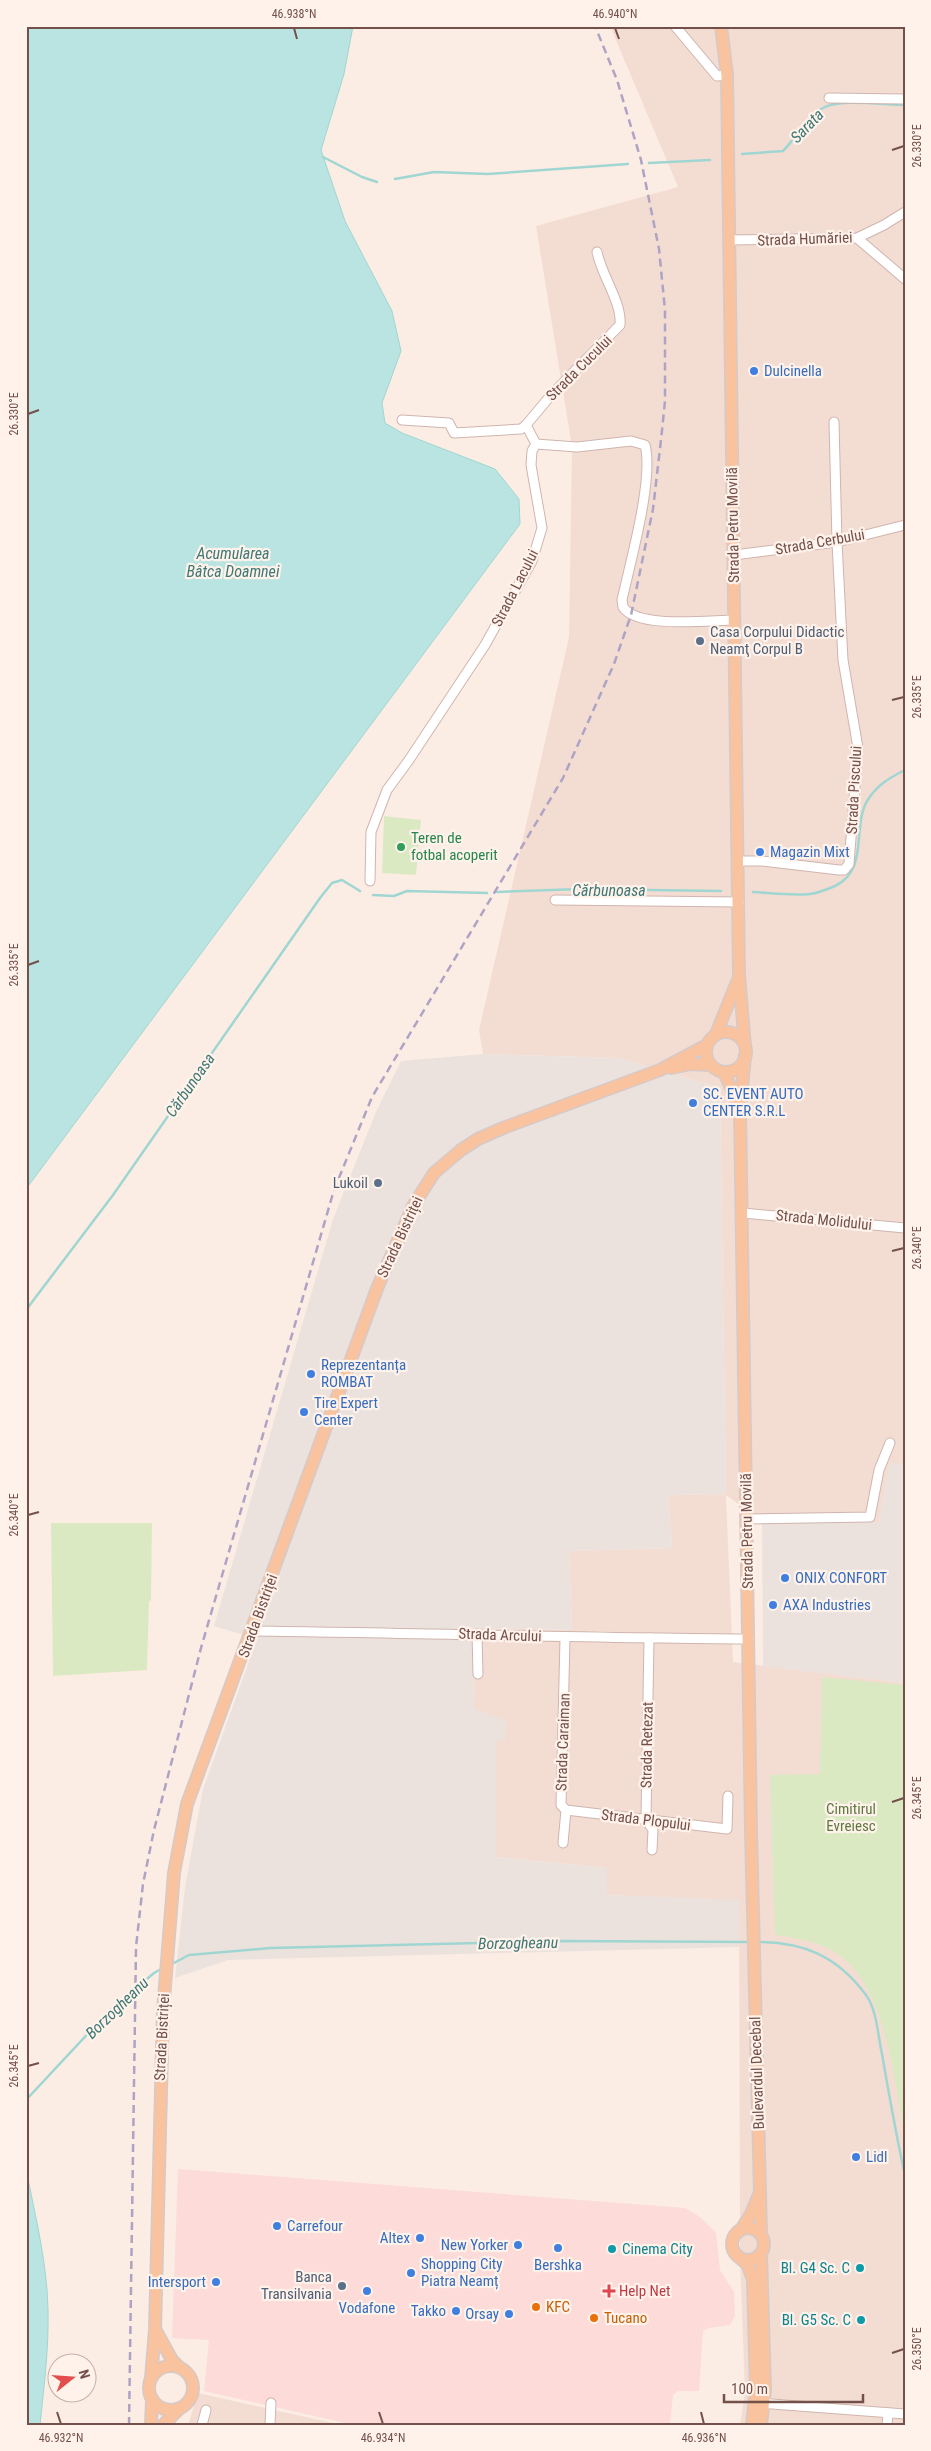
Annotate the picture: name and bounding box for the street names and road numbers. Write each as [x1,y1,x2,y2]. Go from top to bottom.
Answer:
street label: Strada Humăriei [757,228,853,250]
street label: Strada Cucului [542,331,616,405]
street label: Strada Petru Movilă [723,467,743,583]
street label: Strada Cerbului [774,525,866,559]
street label: Strada Lacului [488,546,542,630]
street label: Strada Piscului [843,745,865,835]
street label: Strada Bistriței [373,1194,427,1280]
street label: Strada Molidului [775,1206,873,1234]
street label: Strada Petru Movilă [737,1473,757,1589]
street label: Strada Bistriței [235,1572,281,1660]
street label: Strada Arcului [458,1625,542,1645]
street label: Strada Caraiman [552,1693,574,1791]
street label: Strada Retezat [637,1702,657,1788]
street label: Strada Plopului [600,1806,692,1834]
street label: Strada Bistriței [151,1993,173,2081]
street label: Bulevardul Decebal [746,2016,768,2130]

